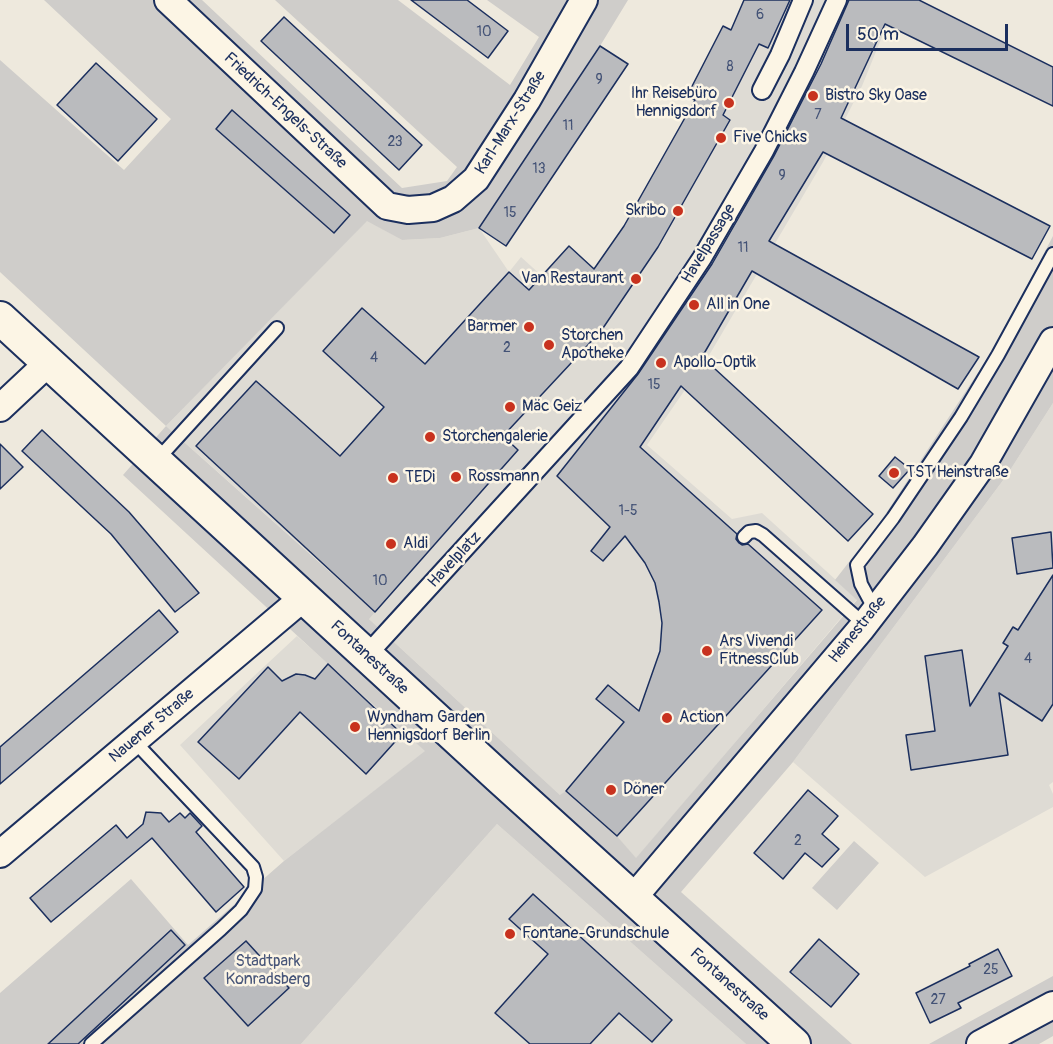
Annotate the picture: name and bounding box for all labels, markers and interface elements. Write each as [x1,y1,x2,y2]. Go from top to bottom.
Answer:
house number: 6 [756,7,764,23]
scale bar [849,12,1011,50]
text: 50 m [857,23,899,46]
house number: 10 [476,24,492,40]
street label: Friedrich-Engels-Straße [219,49,351,173]
house number: 8 [726,59,734,75]
street label: Karl-Marx-Straße [471,68,551,178]
house number: 9 [595,72,603,88]
place label: Ihr Reisebüro Hennigsdorf [631,84,717,122]
place label: Bistro Sky Oase [825,86,927,106]
marker: Bistro Sky Oase [806,89,820,103]
marker: Ihr Reisebüro Hennigsdorf [722,96,736,110]
house number: 7 [814,107,822,123]
house number: 11 [563,118,573,134]
place label: Five Chicks [733,128,807,148]
marker: Five Chicks [714,131,728,145]
house number: 23 [387,134,403,150]
house number: 13 [532,161,546,177]
house number: 9 [778,168,786,184]
place label: Skribo [625,201,666,221]
street label: Havelpassage [678,201,740,287]
marker: Skribo [671,204,685,218]
house number: 15 [503,205,517,221]
house number: 11 [738,240,748,256]
place label: Van Restaurant [521,269,624,289]
marker: Van Restaurant [629,272,643,286]
place label: All in One [706,295,770,315]
marker: All in One [687,298,701,312]
place label: Barmer [467,317,517,337]
marker: Barmer [522,320,536,334]
place label: Storchen Apotheke [561,326,624,364]
marker: Storchen Apotheke [542,338,556,352]
house number: 2 [503,340,511,356]
house number: 4 [370,350,378,366]
place label: Apollo-Optik [673,353,756,373]
marker: Apollo-Optik [654,356,668,370]
house number: 15 [647,377,661,393]
place label: Mäc Geiz [522,397,582,417]
marker: Mäc Geiz [503,400,517,414]
place label: Storchengalerie [442,427,548,447]
marker: Storchengalerie [423,430,437,444]
place label: TST Heinstraße [906,463,1009,483]
marker: TST Heinstraße [887,466,901,480]
place label: Rossmann [468,467,539,487]
place label: TEDi [405,468,435,488]
marker: Rossmann [449,470,463,484]
marker: TEDi [386,471,400,485]
house number: 1-5 [618,503,638,519]
street label: Havelplatz [424,528,486,592]
place label: Aldi [403,534,428,554]
marker: Aldi [384,537,398,551]
house number: 10 [372,573,388,589]
street label: Heinestraße [825,593,891,667]
street label: Fontanestraße [326,617,412,699]
place label: Ars Vivendi FitnessClub [719,632,799,670]
marker: Ars Vivendi FitnessClub [700,644,714,658]
house number: 4 [1024,651,1032,667]
street label: Nauener Straße [106,685,198,767]
place label: Wyndham Garden Hennigsdorf Berlin [367,708,490,746]
place label: Action [679,708,724,728]
marker: Action [660,711,674,725]
marker: Wyndham Garden Hennigsdorf Berlin [348,720,362,734]
place label: Döner [623,780,664,800]
marker: Döner [604,783,618,797]
house number: 2 [794,833,802,849]
place label: Fontane-Grundschule [522,924,669,944]
marker: Fontane-Grundschule [503,927,517,941]
street label: Fontanestraße [685,944,773,1026]
park label: Stadtpark Konradsberg [226,952,310,990]
house number: 25 [983,962,999,978]
house number: 27 [930,992,946,1008]

